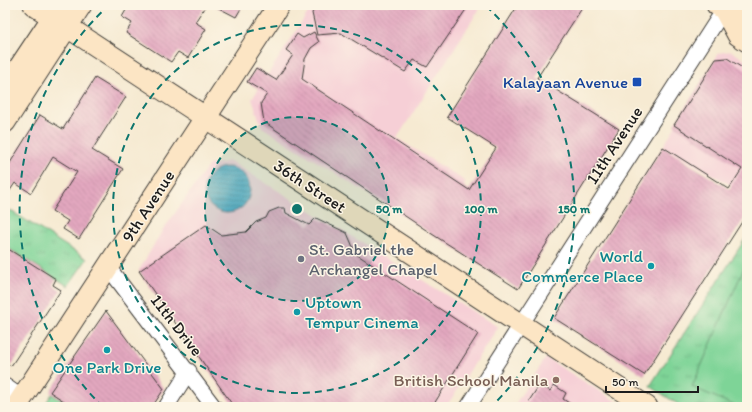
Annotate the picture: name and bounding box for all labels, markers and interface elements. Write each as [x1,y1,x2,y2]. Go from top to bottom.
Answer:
place label: Kalayaan Avenue [503,72,628,92]
marker: Kalayaan Avenue [631,76,643,88]
street label: 11th Avenue [581,102,647,188]
street label: 36th Street [270,155,351,217]
street label: 9th Avenue [117,166,179,246]
centre of rings [290,202,304,216]
text: 50 m [376,202,403,216]
text: 100 m [464,202,498,216]
text: 150 m [558,202,591,216]
place label: St. Gabriel the Archangel Chapel [309,239,438,279]
place label: World Commerce Place [521,246,644,286]
marker: St. Gabriel the Archangel Chapel [296,254,306,264]
marker: World Commerce Place [646,261,656,271]
street label: 11th Drive [147,290,207,360]
place label: Uptown Tempur Cinema [305,292,419,332]
marker: Uptown Tempur Cinema [292,307,302,317]
marker: One Park Drive [102,345,112,355]
place label: One Park Drive [53,357,161,377]
scale bar [606,368,698,394]
place label: British School Manila [394,370,548,390]
marker: British School Manila [551,375,561,385]
text: 50 m [612,375,638,389]

